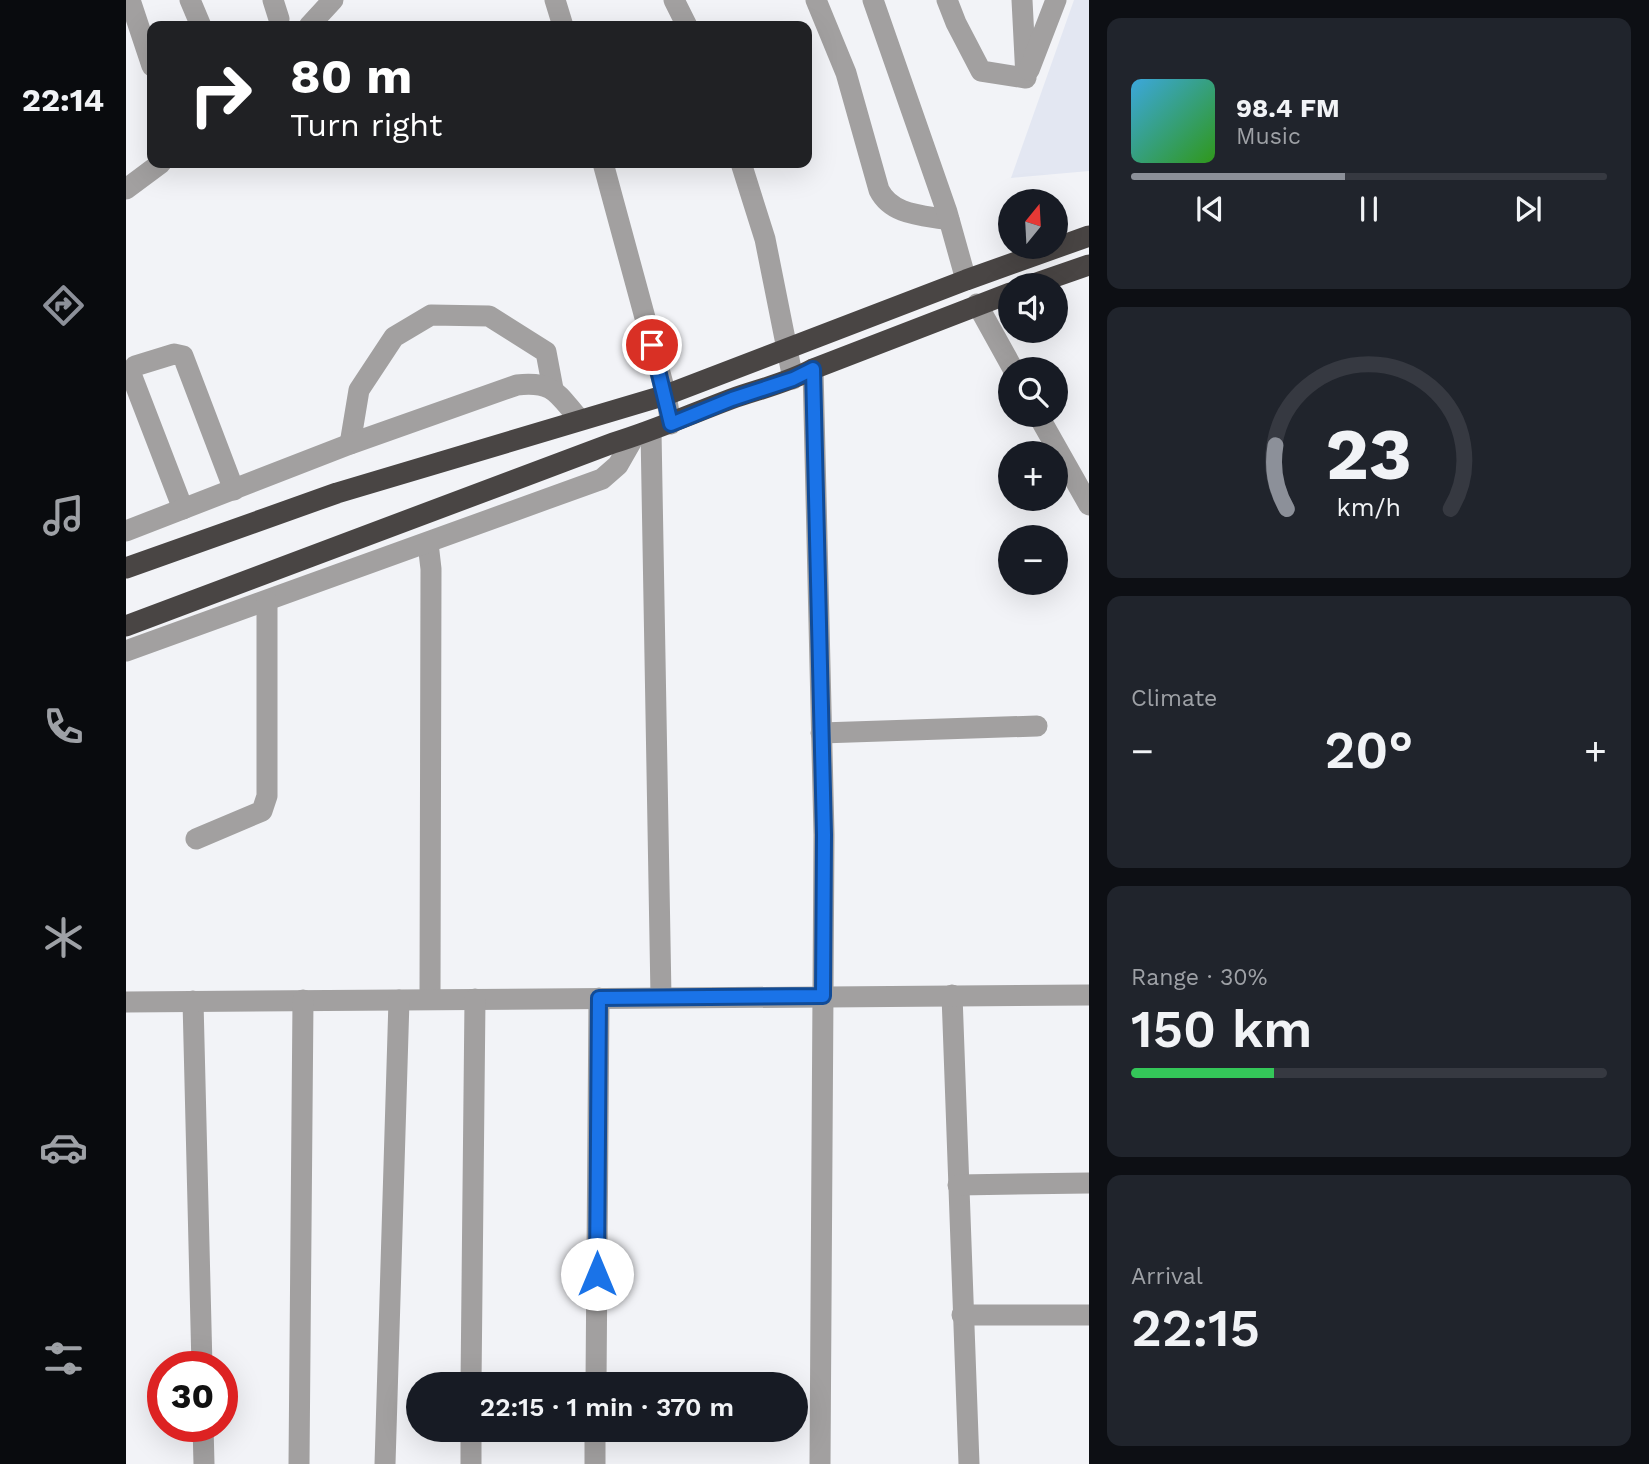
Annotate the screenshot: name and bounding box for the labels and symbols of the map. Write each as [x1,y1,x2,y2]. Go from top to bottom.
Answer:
north arrow [998,189,1068,259]
pin [622,315,682,375]
position arrow [560,1237,634,1311]
speed limit sign: 30 [147,1351,238,1442]

